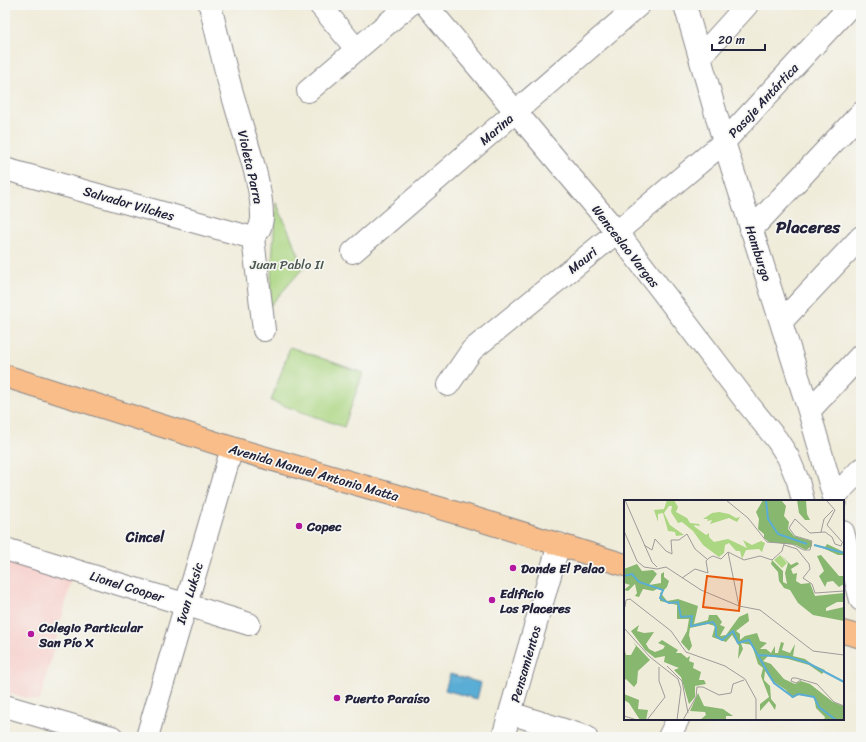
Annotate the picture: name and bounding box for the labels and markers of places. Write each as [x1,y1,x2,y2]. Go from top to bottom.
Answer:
place label: Copec [306,515,342,538]
marker: Copec [294,521,304,531]
place label: Donde El Pelao [521,557,605,580]
marker: Donde El Pelao [508,563,518,573]
place label: Edificio Los Placeres [500,582,572,620]
marker: Edificio Los Placeres [487,595,497,605]
place label: Colegio Particular San Pío X [38,616,144,654]
marker: Colegio Particular San Pío X [26,629,36,639]
place label: Puerto Paraíso [345,687,430,710]
marker: Puerto Paraíso [332,693,342,703]

